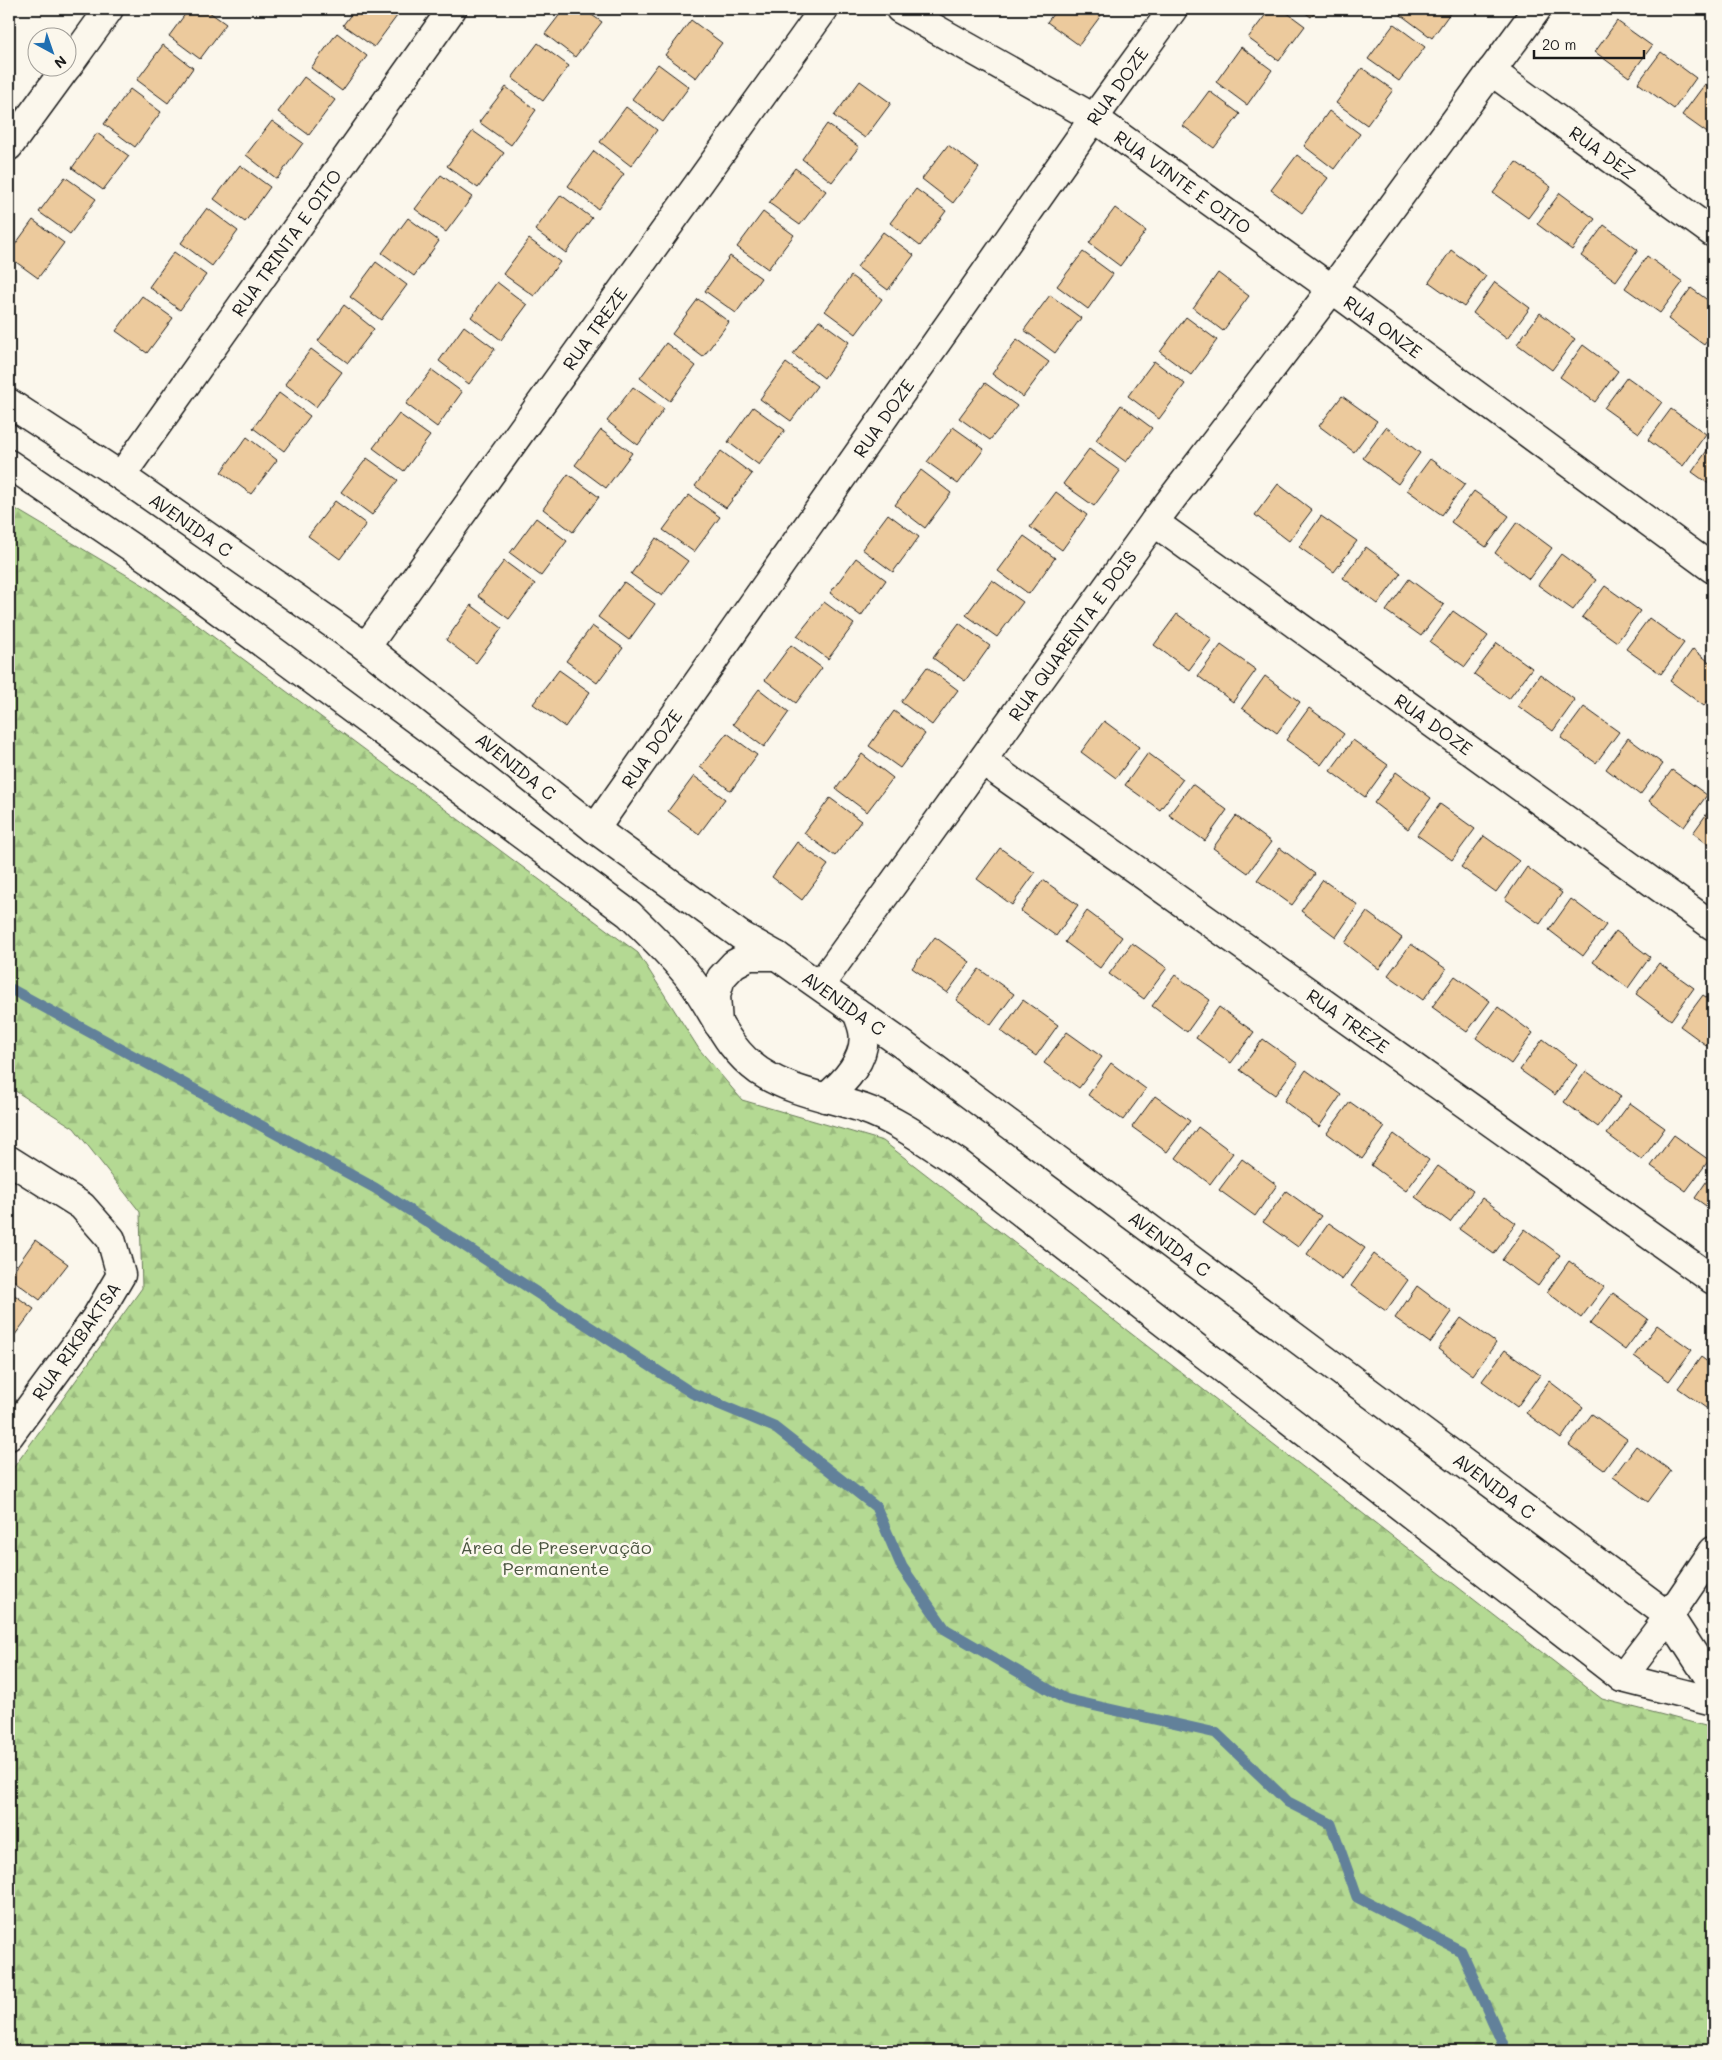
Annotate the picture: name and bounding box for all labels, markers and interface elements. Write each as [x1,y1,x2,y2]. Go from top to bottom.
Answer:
north arrow [28,28,78,78]
scale bar [1534,28,1644,60]
text: 20 m [1542,34,1576,54]
street label: RUA DOZE [1081,42,1153,130]
text: N [50,52,71,73]
street label: RUA DEZ [1564,120,1640,185]
street label: RUA VINTE E OITO [1110,125,1256,239]
street label: RUA TRINTA E OITO [226,164,347,321]
street label: RUA TREZE [557,283,632,375]
street label: RUA ONZE [1339,290,1427,363]
street label: RUA DOZE [847,374,919,462]
street label: AVENIDA C [145,487,237,562]
street label: RUA QUARENTA E DOIS [1003,545,1142,725]
street label: RUA DOZE [1390,688,1477,760]
street label: RUA DOZE [615,705,687,793]
street label: AVENIDA C [471,727,561,806]
street label: AVENIDA C [798,966,890,1041]
street label: RUA TREZE [1302,983,1394,1058]
street label: AVENIDA C [1124,1205,1216,1282]
street label: RUA RIKBAKTSA [26,1277,126,1405]
street label: AVENIDA C [1449,1447,1540,1524]
park label: Área de Preservação Permanente [460,1535,652,1580]

